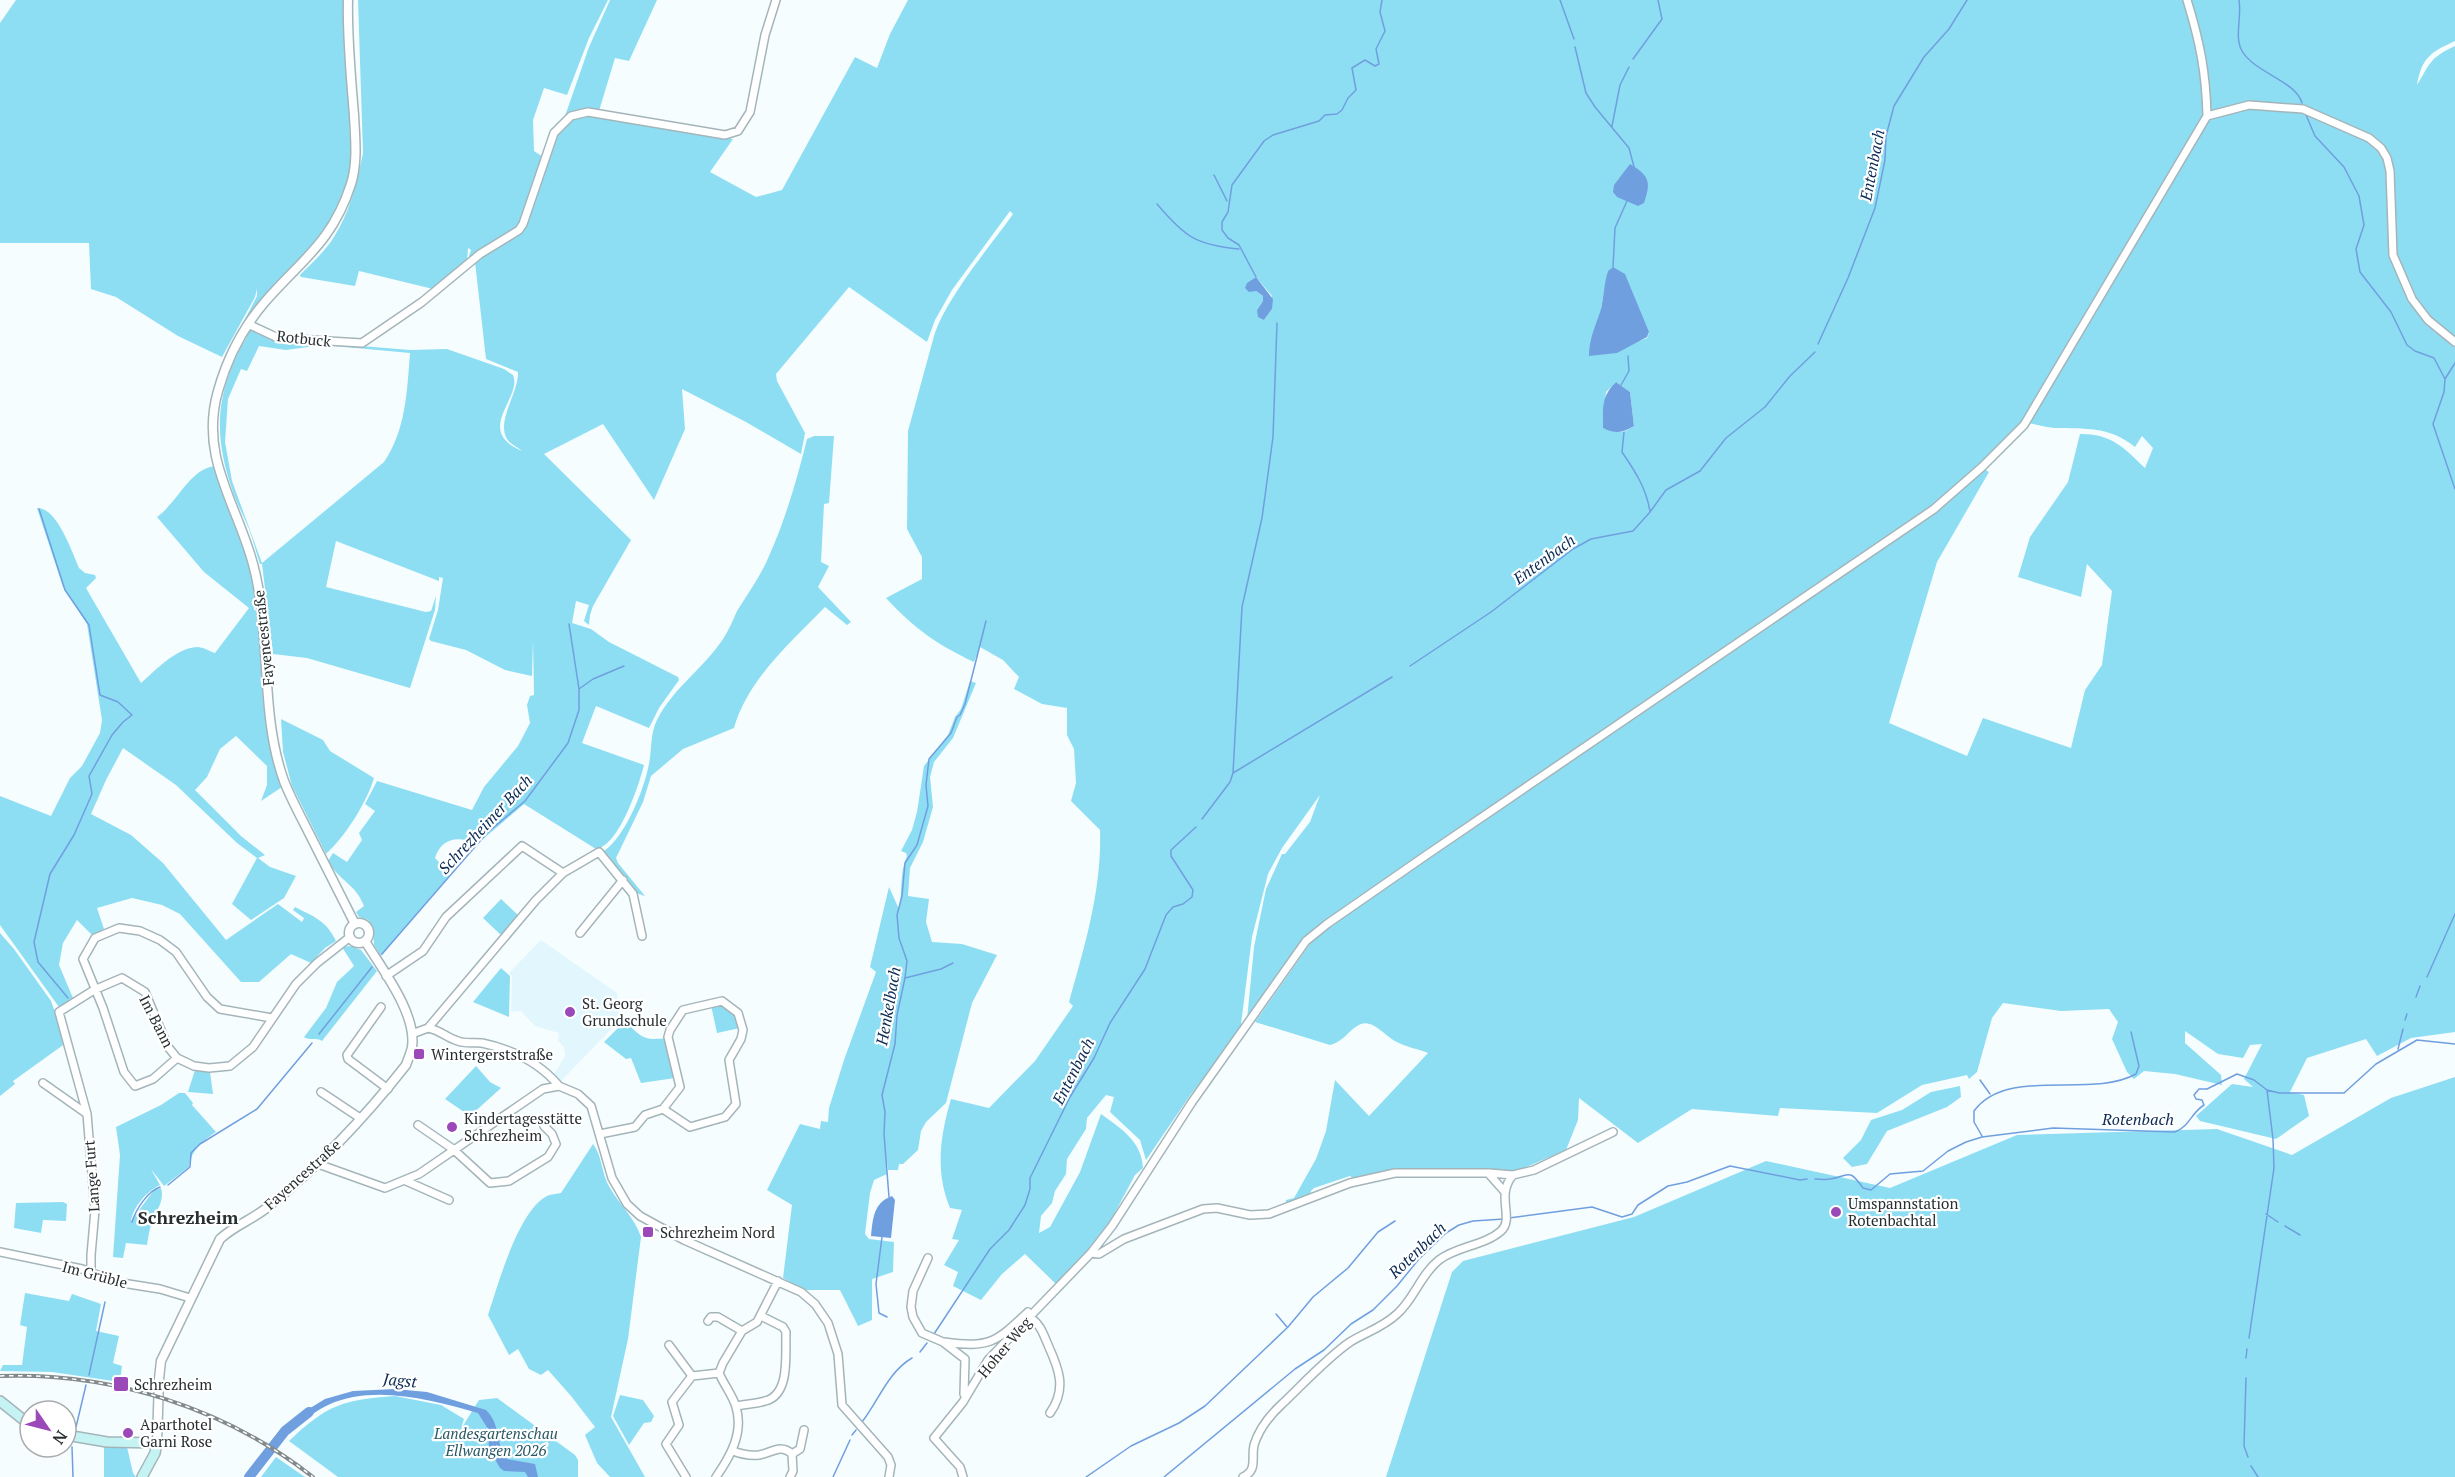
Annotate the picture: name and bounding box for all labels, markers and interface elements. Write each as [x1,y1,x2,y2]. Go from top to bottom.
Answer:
water label: Entenbach [1854,128,1890,203]
street label: Rotbuck [276,325,332,351]
water label: Entenbach [1508,529,1580,590]
street label: Fayencestraße [248,589,278,687]
water label: Schrezheimer Bach [433,769,537,879]
water label: Henkelbach [870,965,906,1048]
street label: Im Bann [135,991,179,1051]
place label: St. Georg Grundschule [582,993,667,1030]
marker: St. Georg Grundschule [563,1005,577,1019]
water label: Entenbach [1046,1034,1099,1109]
place label: Wintergerststraße [431,1044,553,1064]
marker: Wintergerststraße [412,1047,426,1061]
place label: Kindertagesstätte Schrezheim [464,1108,582,1145]
water label: Rotenbach [2101,1108,2174,1130]
marker: Kindertagesstätte Schrezheim [445,1120,459,1134]
street label: Fayencestraße [260,1134,344,1214]
street label: Lange Furt [78,1139,103,1213]
place label: Umspannstation Rotenbachtal [1848,1193,1958,1230]
district label: Schrezheim [138,1205,239,1229]
marker: Umspannstation Rotenbachtal [1829,1205,1843,1219]
water label: Rotenbach [1383,1217,1451,1284]
place label: Schrezheim Nord [660,1222,775,1242]
marker: Schrezheim Nord [641,1225,655,1239]
street label: Im Grüble [60,1256,130,1292]
street label: Hoher Weg [973,1312,1036,1382]
water label: Jagst [381,1367,418,1392]
place label: Schrezheim [134,1374,212,1394]
marker: Schrezheim [112,1375,130,1393]
north arrow [18,1399,78,1459]
place label: Aparthotel Garni Rose [140,1414,212,1451]
park label: Landesgartenschau Ellwangen 2026 [433,1423,558,1460]
text: N [48,1426,73,1449]
marker: Aparthotel Garni Rose [121,1426,135,1440]

